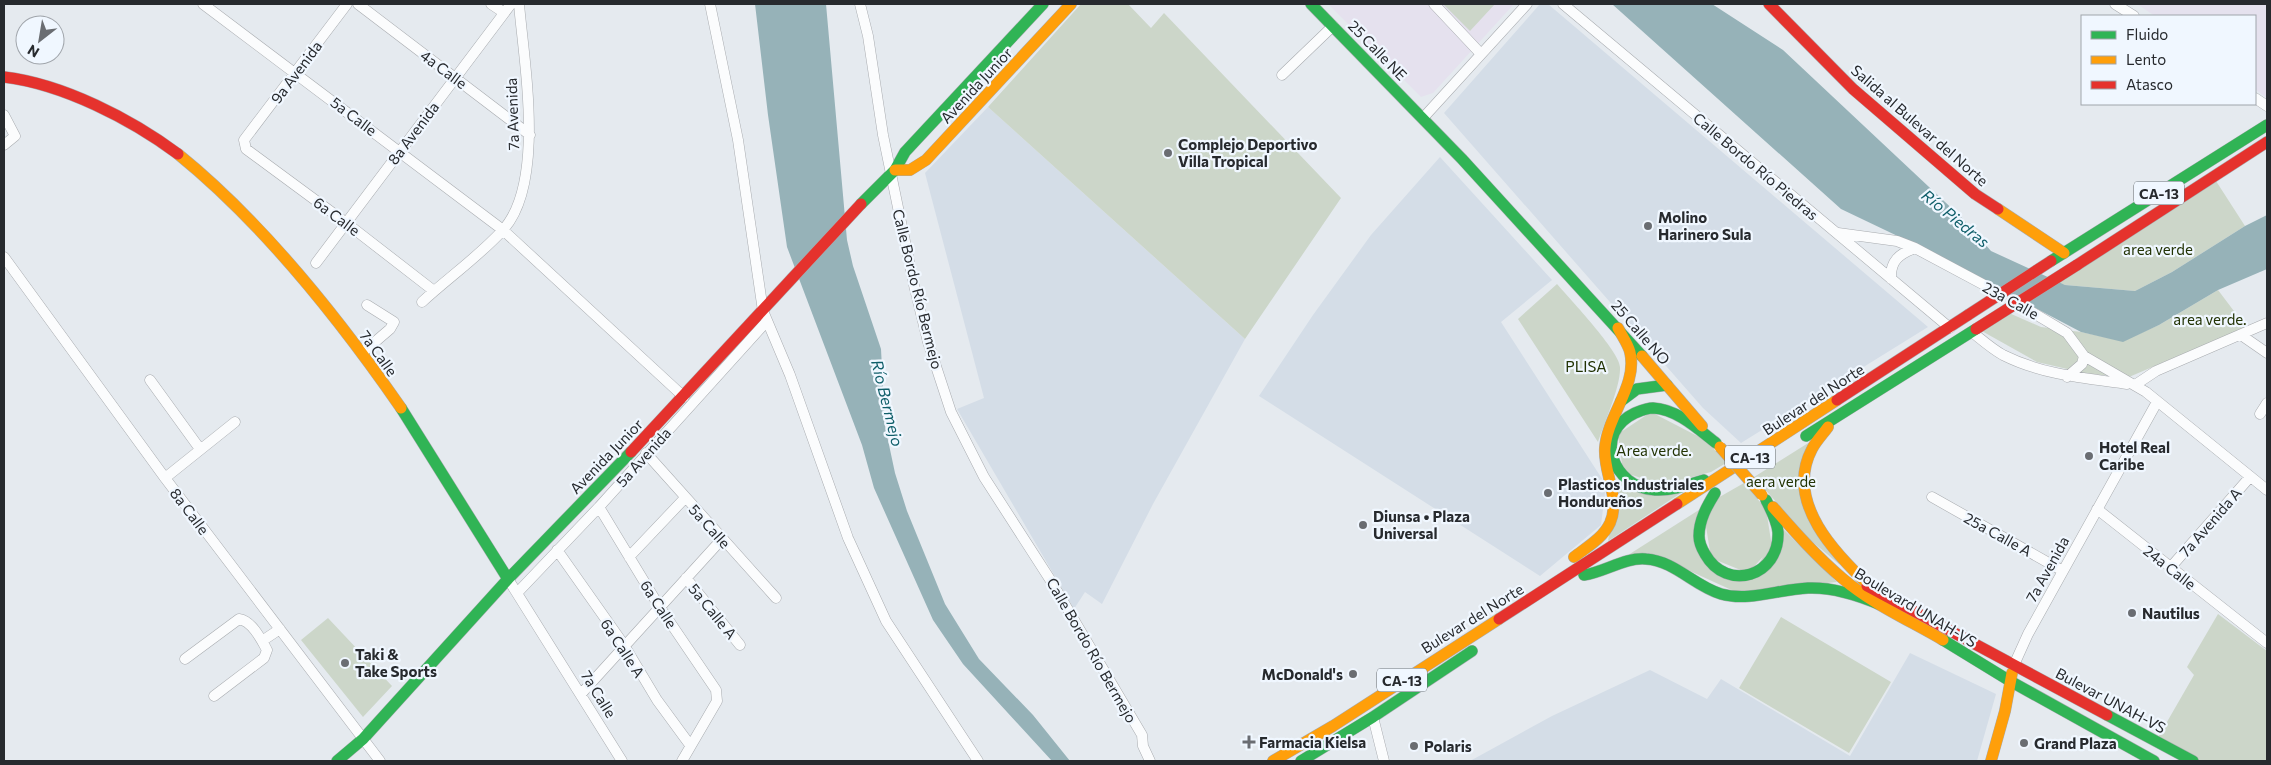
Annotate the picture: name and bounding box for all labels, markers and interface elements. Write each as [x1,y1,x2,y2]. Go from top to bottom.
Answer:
north arrow [15,15,65,65]
legend [2081,15,2256,105]
street label: 25 Calle NE [1345,16,1411,84]
text: Fluido [2126,25,2168,43]
street label: 9a Avenida [267,37,325,107]
text: N [24,42,42,62]
street label: Avenida Junior [936,43,1016,127]
street label: 4a Calle [417,46,471,92]
text: Lento [2126,50,2166,68]
street label: Salida al Bulevar del Norte [1848,61,1992,189]
text: Atasco [2126,75,2173,93]
street label: 7a Avenida [502,77,522,151]
street label: 5a Calle [327,93,381,139]
street label: 8a Avenida [384,98,442,168]
street label: Calle Bordo Río Piedras [1690,108,1822,224]
place label: Complejo Deportivo Villa Tropical [1178,135,1317,170]
marker: Complejo Deportivo Villa Tropical [1162,147,1174,159]
road number: CA-13 [2134,182,2184,204]
water label: Río Piedras [1918,185,1994,251]
street label: 6a Calle [310,193,364,239]
street label: Calle Bordo Río Bermejo [889,207,947,371]
place label: Molino Harinero Sula [1658,208,1752,243]
marker: Molino Harinero Sula [1642,220,1654,232]
park label: area verde [2123,240,2193,258]
street label: 23a Calle [1980,277,2042,323]
street label: 25 Calle NO [1608,296,1674,368]
park label: area verde. [2173,310,2247,328]
street label: 7a Calle [356,327,402,379]
park label: PLISA [1565,357,1607,375]
water label: Río Bermejo [868,358,908,448]
street label: Bulevar del Norte [1759,359,1867,438]
street label: Avenida Junior [566,415,646,497]
street label: 5a Avenida [612,424,674,490]
place label: Hotel Real Caribe [2099,438,2170,473]
park label: Area verde. [1616,441,1692,459]
road number: CA-13 [1725,446,1775,468]
marker: Hotel Real Caribe [2083,450,2095,462]
park label: aera verde [1746,472,1816,490]
place label: Plasticos Industriales Hondureños [1558,475,1704,510]
street label: 8a Calle [167,484,213,538]
street label: 7a Avenida A [2175,484,2245,560]
marker: Plasticos Industriales Hondureños [1542,487,1554,499]
street label: 5a Calle [686,500,734,552]
place label: Diunsa • Plaza Universal [1373,507,1470,542]
street label: 25a Calle A [1961,508,2035,560]
marker: Diunsa • Plaza Universal [1357,519,1369,531]
street label: 7a Avenida [2022,533,2072,605]
street label: 24a Calle [2140,541,2200,593]
street label: Boulevard UNAH-VS [1852,563,1981,651]
street label: Calle Bordo Río Bermejo [1043,574,1141,726]
street label: 6a Calle [637,577,681,631]
street label: Bulevar del Norte [1417,579,1527,657]
street label: 5a Calle A [685,580,741,642]
place label: Nautilus [2142,604,2200,622]
marker: Nautilus [2126,607,2138,619]
street label: 6a Calle A [597,615,649,681]
place label: Taki & Take Sports [355,645,437,680]
marker: Taki & Take Sports [339,657,351,669]
street label: Bulevar UNAH-VS [2053,663,2169,737]
place label: McDonald's [1262,665,1343,683]
street label: 7a Calle [578,667,620,721]
marker: McDonald's [1347,668,1359,680]
road number: CA-13 [1377,668,1427,692]
place label: Farmacia Kielsa [1259,733,1366,751]
place label: Grand Plaza [2034,734,2117,752]
marker: Farmacia Kielsa [1243,736,1255,748]
place label: Polaris [1424,737,1472,755]
marker: Grand Plaza [2018,737,2030,749]
marker: Polaris [1408,740,1420,752]

